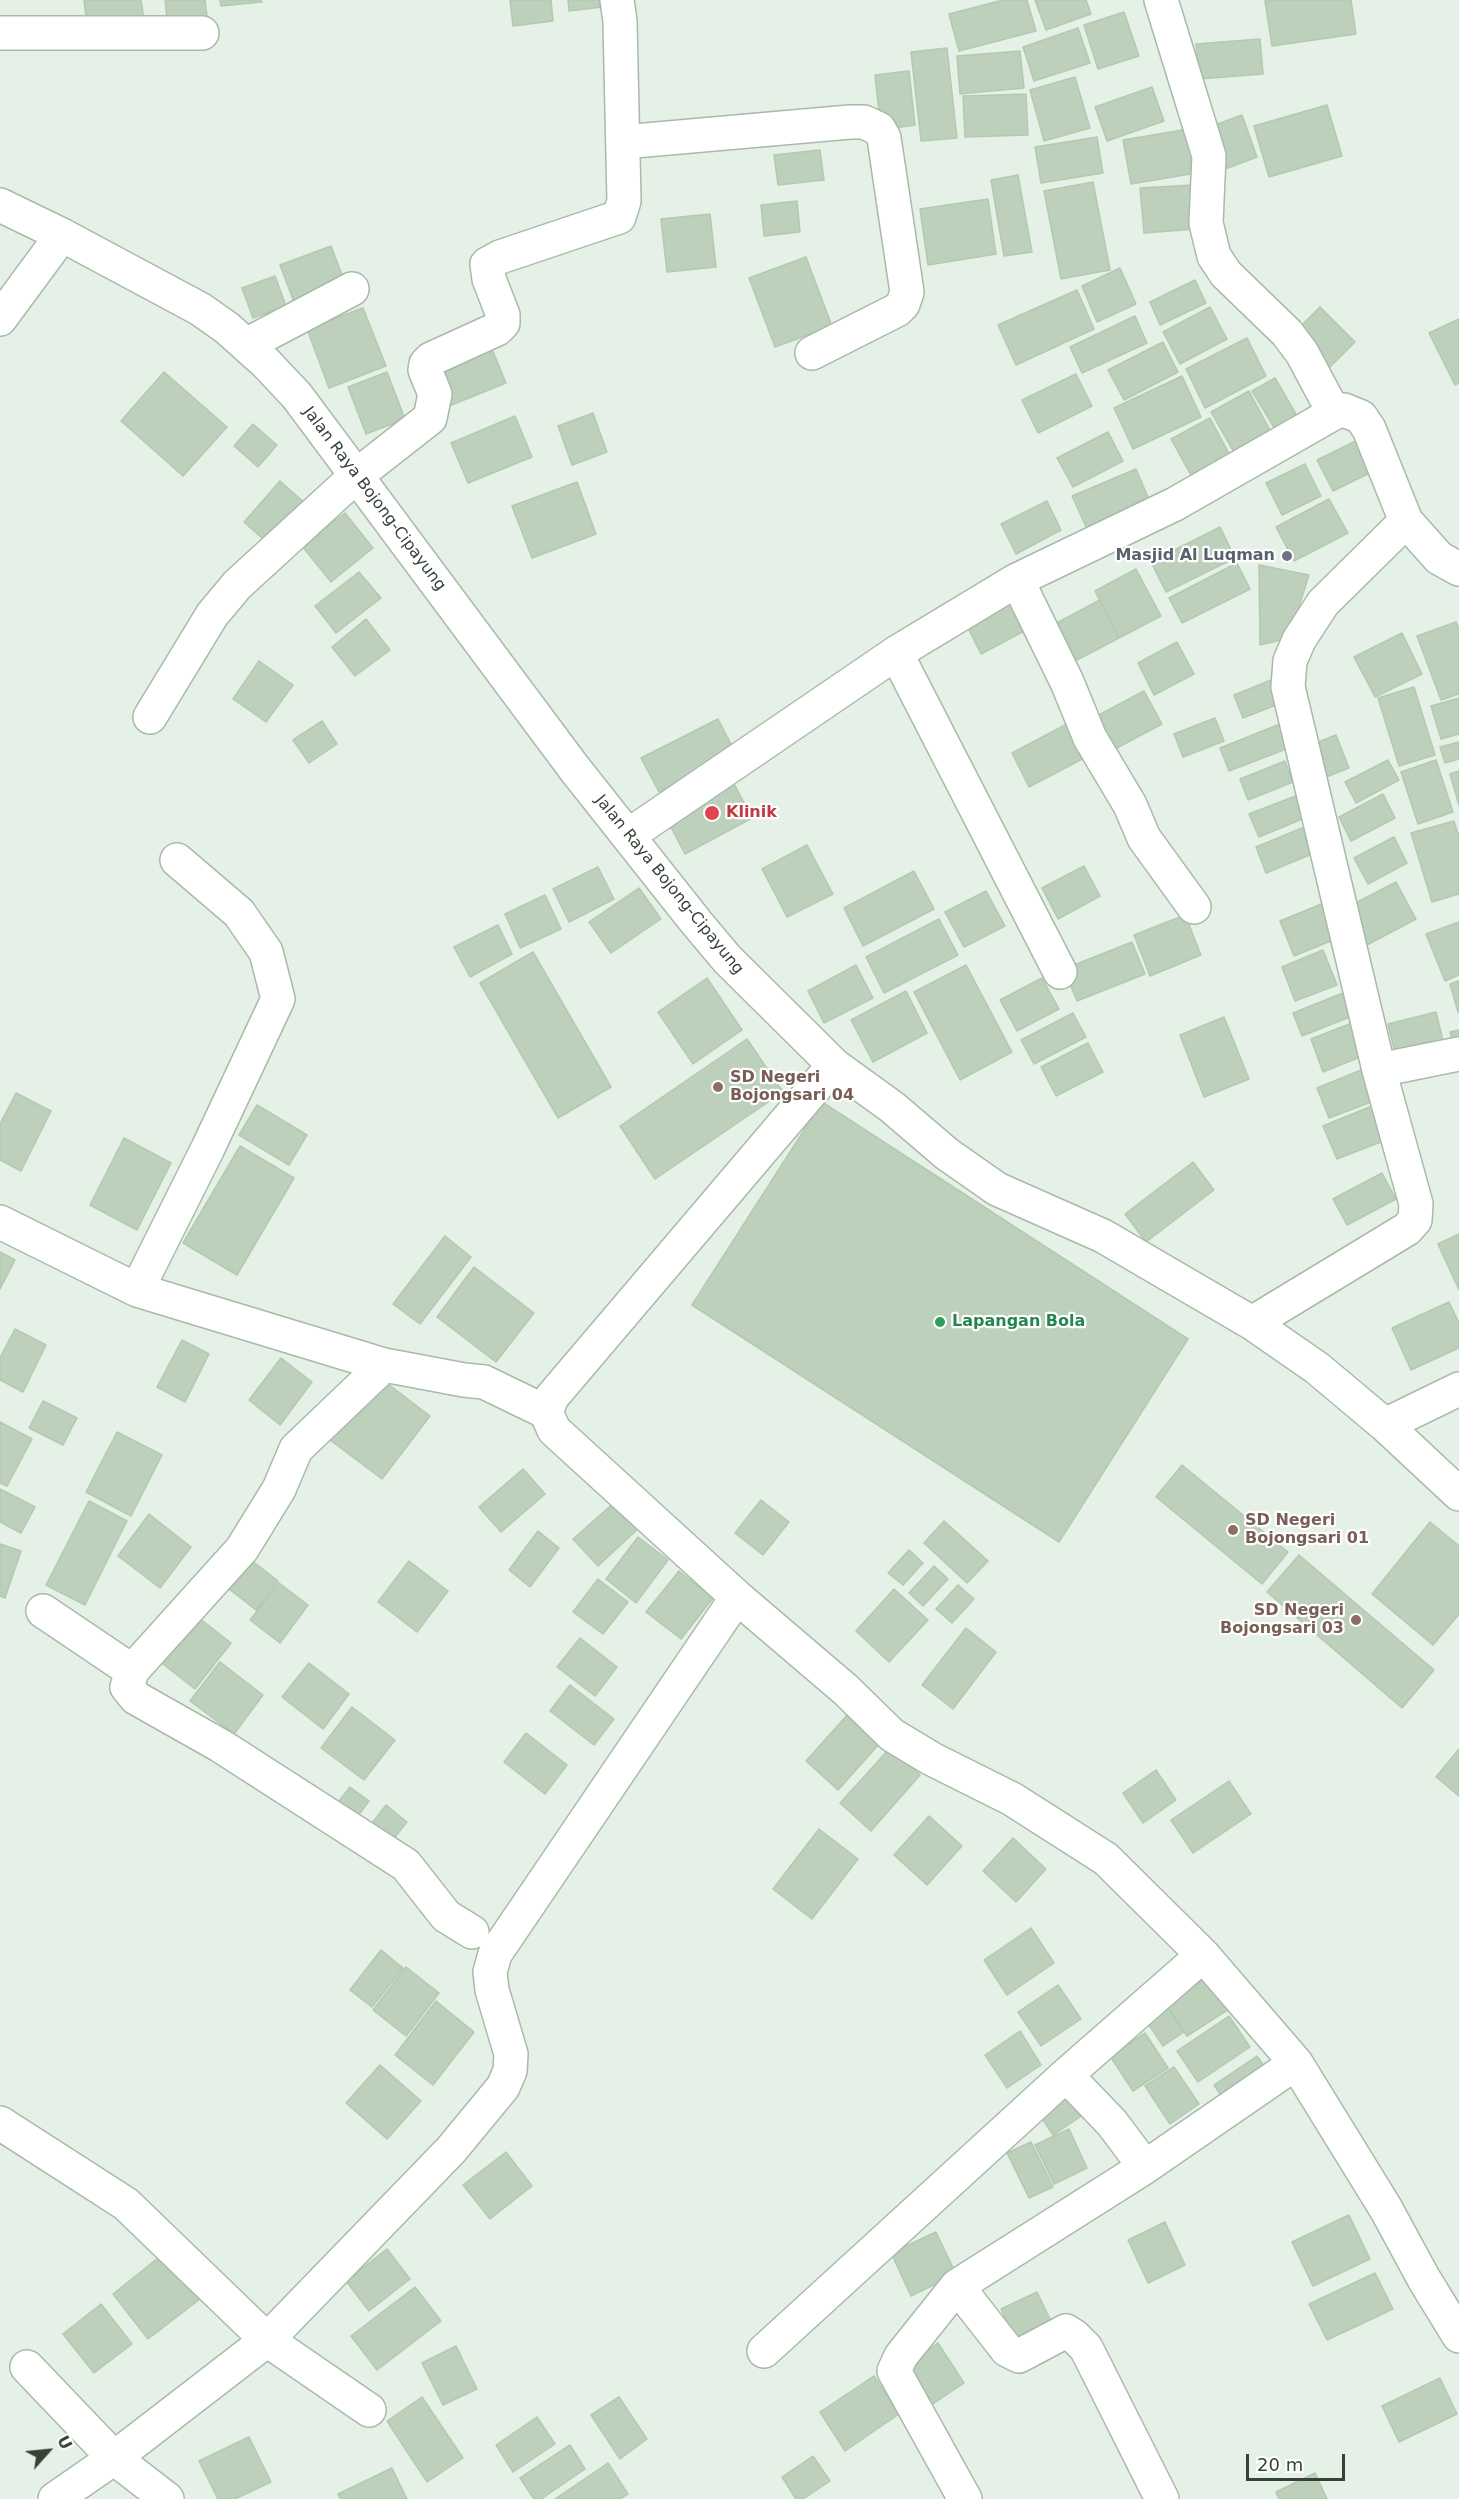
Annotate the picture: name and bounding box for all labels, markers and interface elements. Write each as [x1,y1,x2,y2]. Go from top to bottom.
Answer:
street label: Jalan Raya Bojong-Cipayung [298,403,450,595]
place label: Masjid Al Luqman [1115,546,1275,566]
marker: Masjid Al Luqman [1280,549,1294,563]
street label: Jalan Raya Bojong-Cipayung [591,791,747,979]
place label: Klinik [726,803,777,823]
marker: Klinik [703,804,721,822]
place label: SD Negeri Bojongsari 04 [730,1068,854,1106]
marker: SD Negeri Bojongsari 04 [711,1080,725,1094]
place label: Lapangan Bola [952,1312,1085,1332]
marker: Lapangan Bola [933,1315,947,1329]
place label: SD Negeri Bojongsari 01 [1245,1511,1369,1549]
marker: SD Negeri Bojongsari 01 [1226,1523,1240,1537]
place label: SD Negeri Bojongsari 03 [1220,1601,1344,1639]
marker: SD Negeri Bojongsari 03 [1349,1613,1363,1627]
north arrow [18,2421,78,2481]
text: U [53,2432,76,2453]
scale bar [1249,2442,1348,2480]
text: 20 m [1257,2454,1303,2475]

